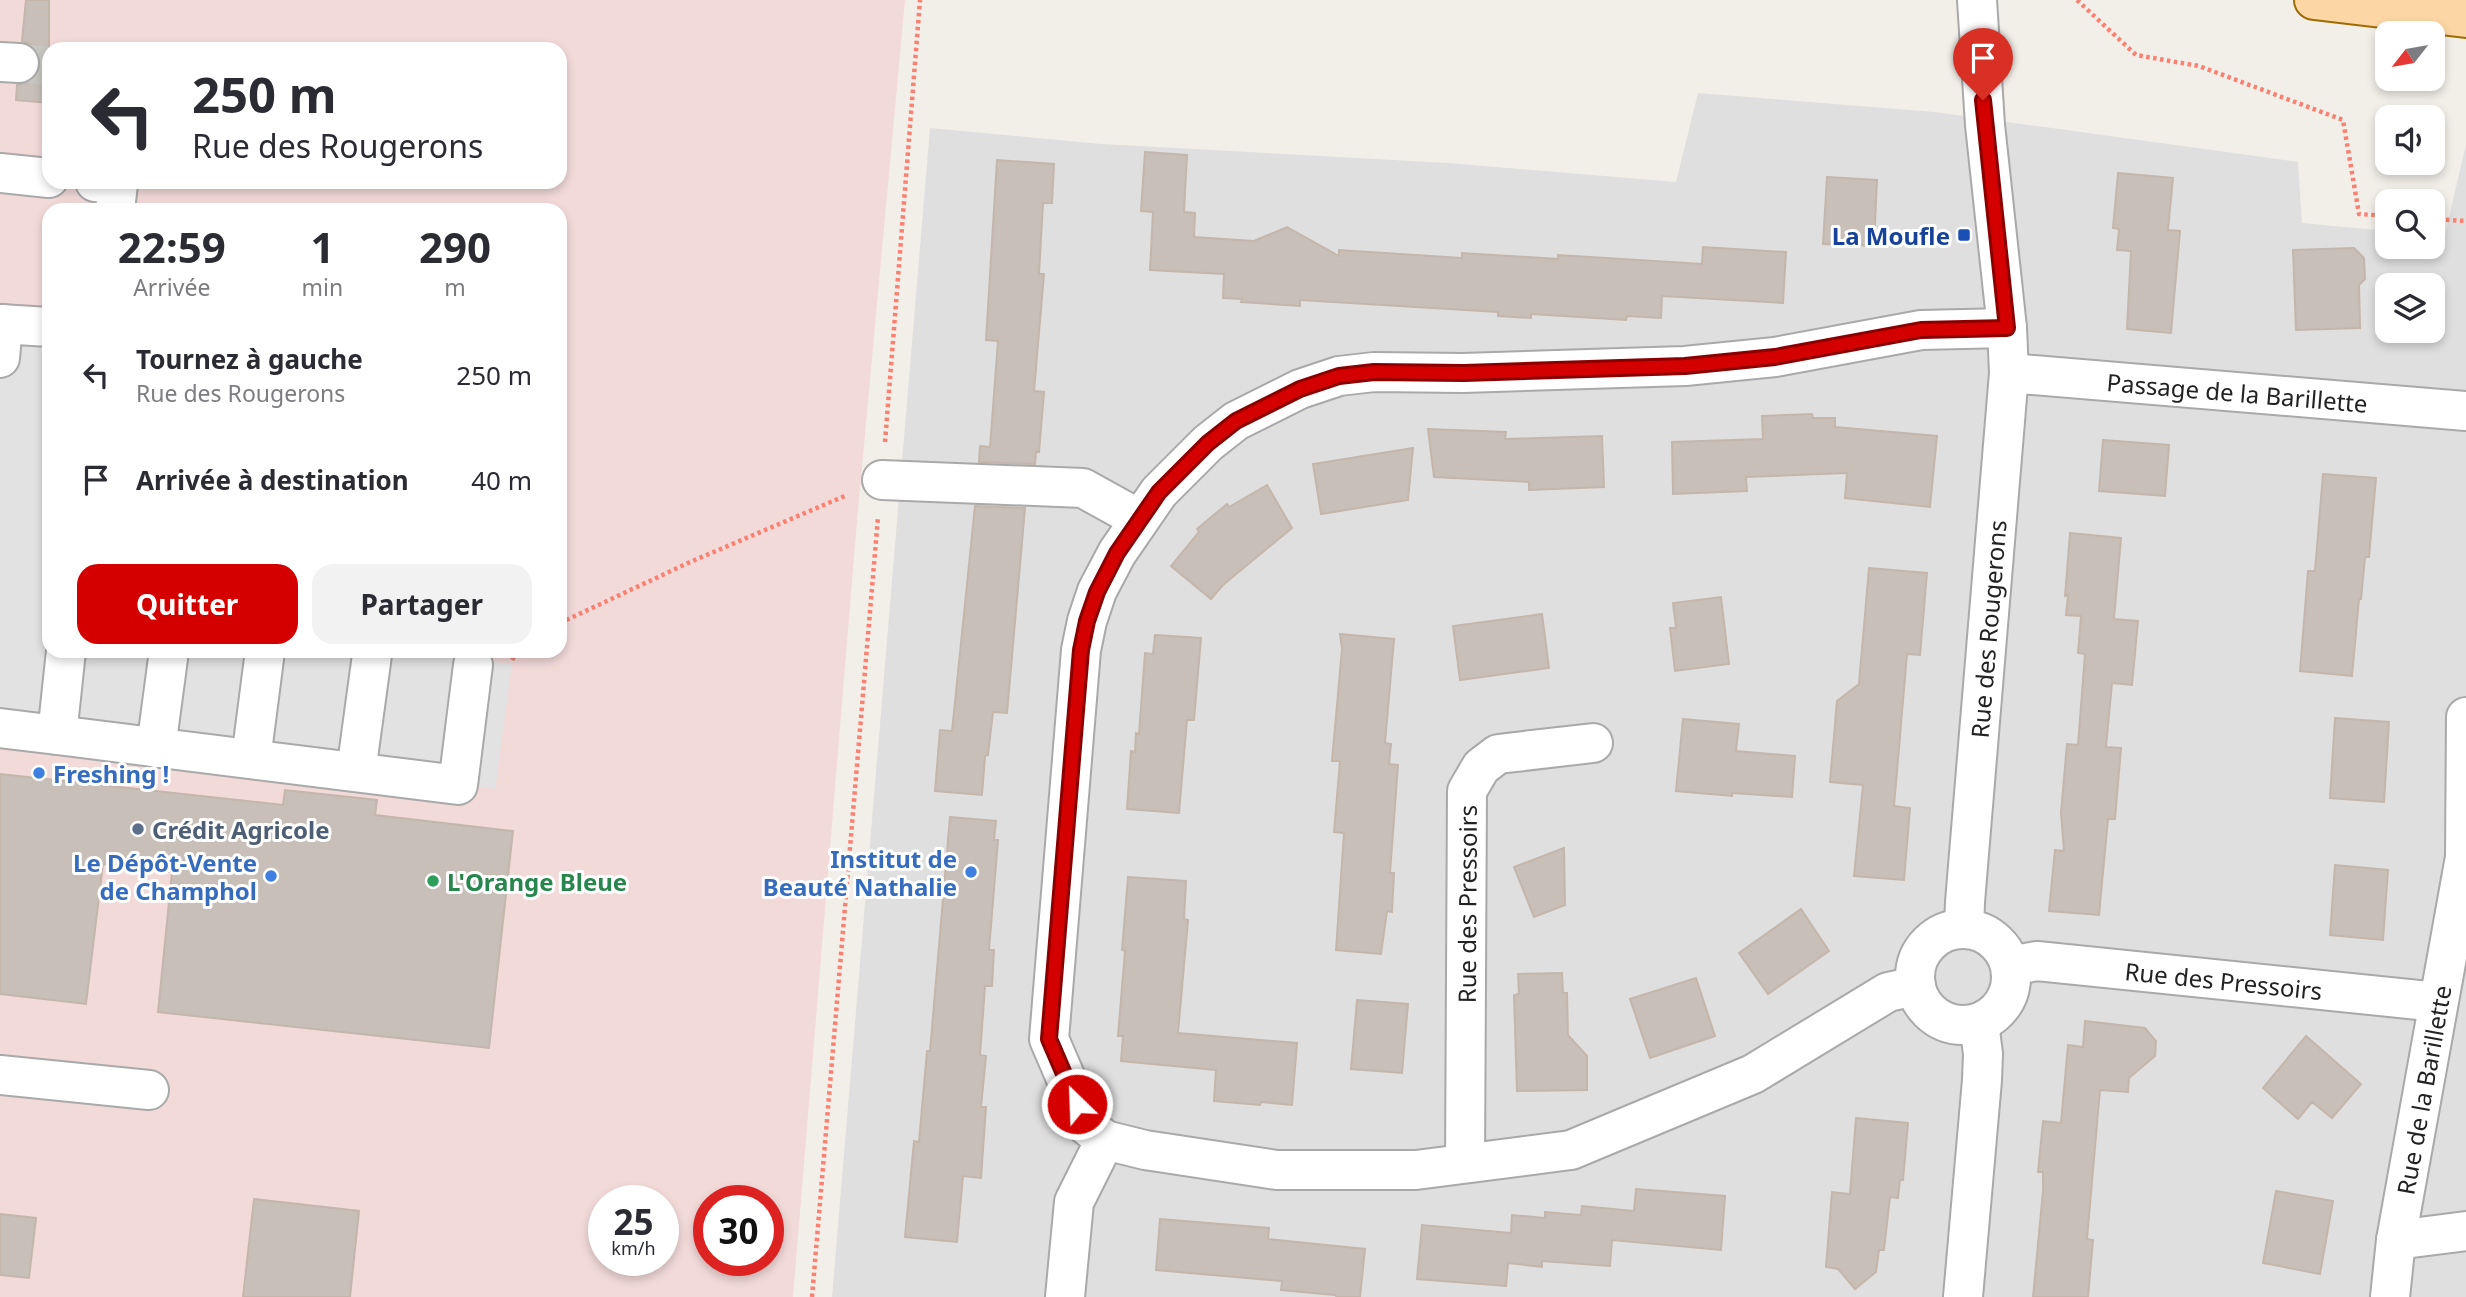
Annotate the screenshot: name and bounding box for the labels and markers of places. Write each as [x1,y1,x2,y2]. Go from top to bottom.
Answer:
pin [1953,28,2013,100]
place label: La Moufle [1832,219,1950,252]
marker: La Moufle [1956,227,1972,243]
place label: Freshing ! [53,757,169,790]
marker: Freshing ! [31,765,47,781]
place label: Crédit Agricole [152,813,330,846]
marker: Crédit Agricole [130,821,146,837]
place label: Institut de Beauté Nathalie [763,842,957,903]
place label: Le Dépôt-Vente de Champhol [73,846,257,907]
marker: Institut de Beauté Nathalie [963,864,979,880]
place label: L'Orange Bleue [447,865,627,898]
marker: Le Dépôt-Vente de Champhol [263,868,279,884]
marker: L'Orange Bleue [425,873,441,889]

